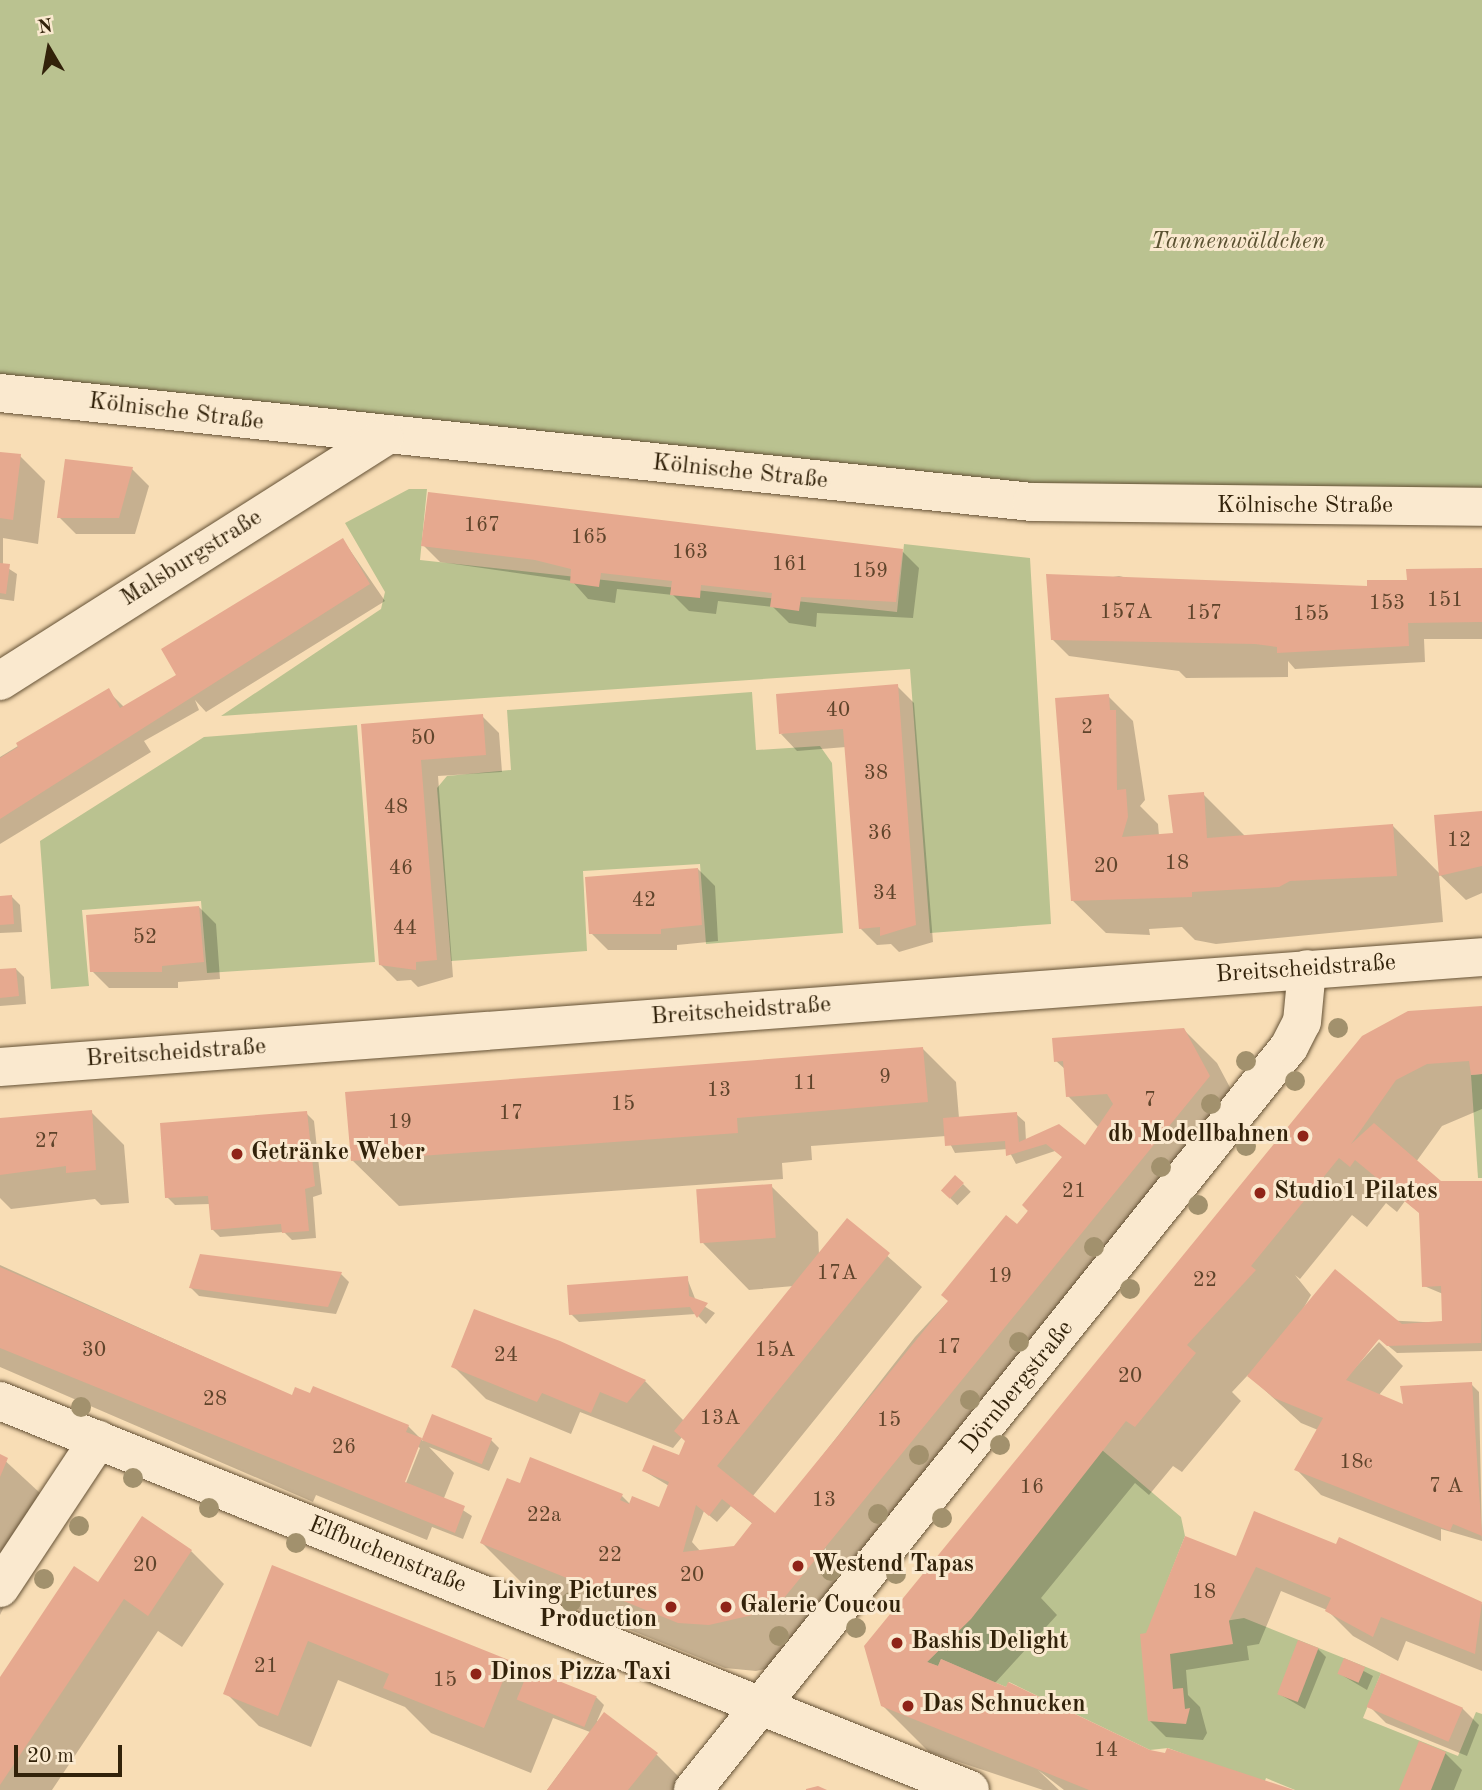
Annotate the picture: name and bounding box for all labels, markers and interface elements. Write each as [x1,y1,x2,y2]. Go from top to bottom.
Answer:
north arrow [14,14,84,84]
text: N [36,17,54,38]
park label: Tannenwäldchen [1151,229,1325,257]
street label: Kölnische Straße [87,388,265,438]
street label: Kölnische Straße [651,449,829,497]
street label: Kölnische Straße [1217,493,1393,521]
street label: Malsburgstraße [116,504,268,614]
house number: 167 [464,513,500,539]
house number: 165 [571,525,607,551]
house number: 163 [672,540,708,566]
house number: 161 [772,552,808,578]
house number: 159 [852,559,888,585]
house number: 151 [1427,588,1463,614]
house number: 153 [1369,591,1405,617]
house number: 157A [1100,600,1152,626]
house number: 157 [1186,601,1222,627]
house number: 155 [1293,602,1329,628]
house number: 40 [826,698,850,724]
house number: 2 [1081,715,1093,741]
house number: 50 [411,726,435,752]
house number: 38 [864,761,888,787]
house number: 48 [384,795,408,821]
house number: 36 [868,821,892,847]
house number: 12 [1447,828,1471,854]
house number: 18 [1165,851,1189,877]
house number: 20 [1094,854,1118,880]
house number: 46 [389,856,413,882]
house number: 34 [873,881,897,907]
house number: 42 [632,888,656,914]
house number: 44 [393,916,417,942]
house number: 52 [133,925,157,951]
street label: Breitscheidstraße [1215,949,1397,991]
street label: Breitscheidstraße [650,991,832,1033]
street label: Breitscheidstraße [85,1033,267,1075]
house number: 9 [879,1065,891,1091]
house number: 11 [793,1071,817,1097]
house number: 13 [707,1078,731,1104]
house number: 7 [1144,1088,1156,1114]
house number: 15 [611,1092,635,1118]
house number: 17 [499,1101,523,1127]
house number: 19 [388,1110,412,1136]
place label: db Modellbahnen [1108,1122,1289,1150]
marker: db Modellbahnen [1295,1128,1311,1144]
house number: 27 [35,1129,59,1155]
place label: Getränke Weber [251,1140,425,1168]
marker: Getränke Weber [229,1146,245,1162]
house number: 21 [1062,1179,1086,1205]
place label: Studio1 Pilates [1274,1179,1437,1207]
marker: Studio1 Pilates [1252,1185,1268,1201]
house number: 17A [817,1261,857,1287]
house number: 19 [988,1264,1012,1290]
house number: 22 [1193,1268,1217,1294]
street label: Dörnbergstraße [955,1315,1081,1461]
house number: 17 [937,1335,961,1361]
house number: 30 [82,1338,106,1364]
house number: 15A [755,1338,795,1364]
house number: 24 [494,1343,518,1369]
house number: 20 [1118,1364,1142,1390]
house number: 28 [203,1387,227,1413]
house number: 13A [700,1406,740,1432]
house number: 15 [877,1408,901,1434]
house number: 26 [332,1435,356,1461]
house number: 18c [1339,1450,1373,1476]
house number: 7 A [1429,1474,1463,1500]
house number: 16 [1020,1475,1044,1501]
house number: 13 [812,1488,836,1514]
house number: 22a [527,1503,561,1529]
street label: Elfbuchenstraße [304,1511,470,1601]
house number: 22 [598,1543,622,1569]
place label: Westend Tapas [812,1552,974,1580]
house number: 20 [133,1553,157,1579]
marker: Westend Tapas [790,1558,806,1574]
house number: 20 [680,1563,704,1589]
place label: Living Pictures Production [491,1579,657,1635]
house number: 18 [1192,1580,1216,1606]
place label: Galerie Coucou [740,1593,901,1621]
marker: Living Pictures Production [663,1599,679,1615]
marker: Galerie Coucou [718,1599,734,1615]
place label: Bashis Delight [911,1629,1068,1657]
marker: Bashis Delight [889,1635,905,1651]
house number: 21 [254,1654,278,1680]
place label: Dinos Pizza Taxi [490,1660,671,1688]
marker: Dinos Pizza Taxi [468,1666,484,1682]
house number: 15 [433,1668,457,1694]
place label: Das Schnucken [922,1692,1086,1720]
marker: Das Schnucken [900,1698,916,1714]
scale bar [18,1730,126,1774]
house number: 14 [1094,1738,1118,1764]
text: 20 m [27,1746,74,1767]

